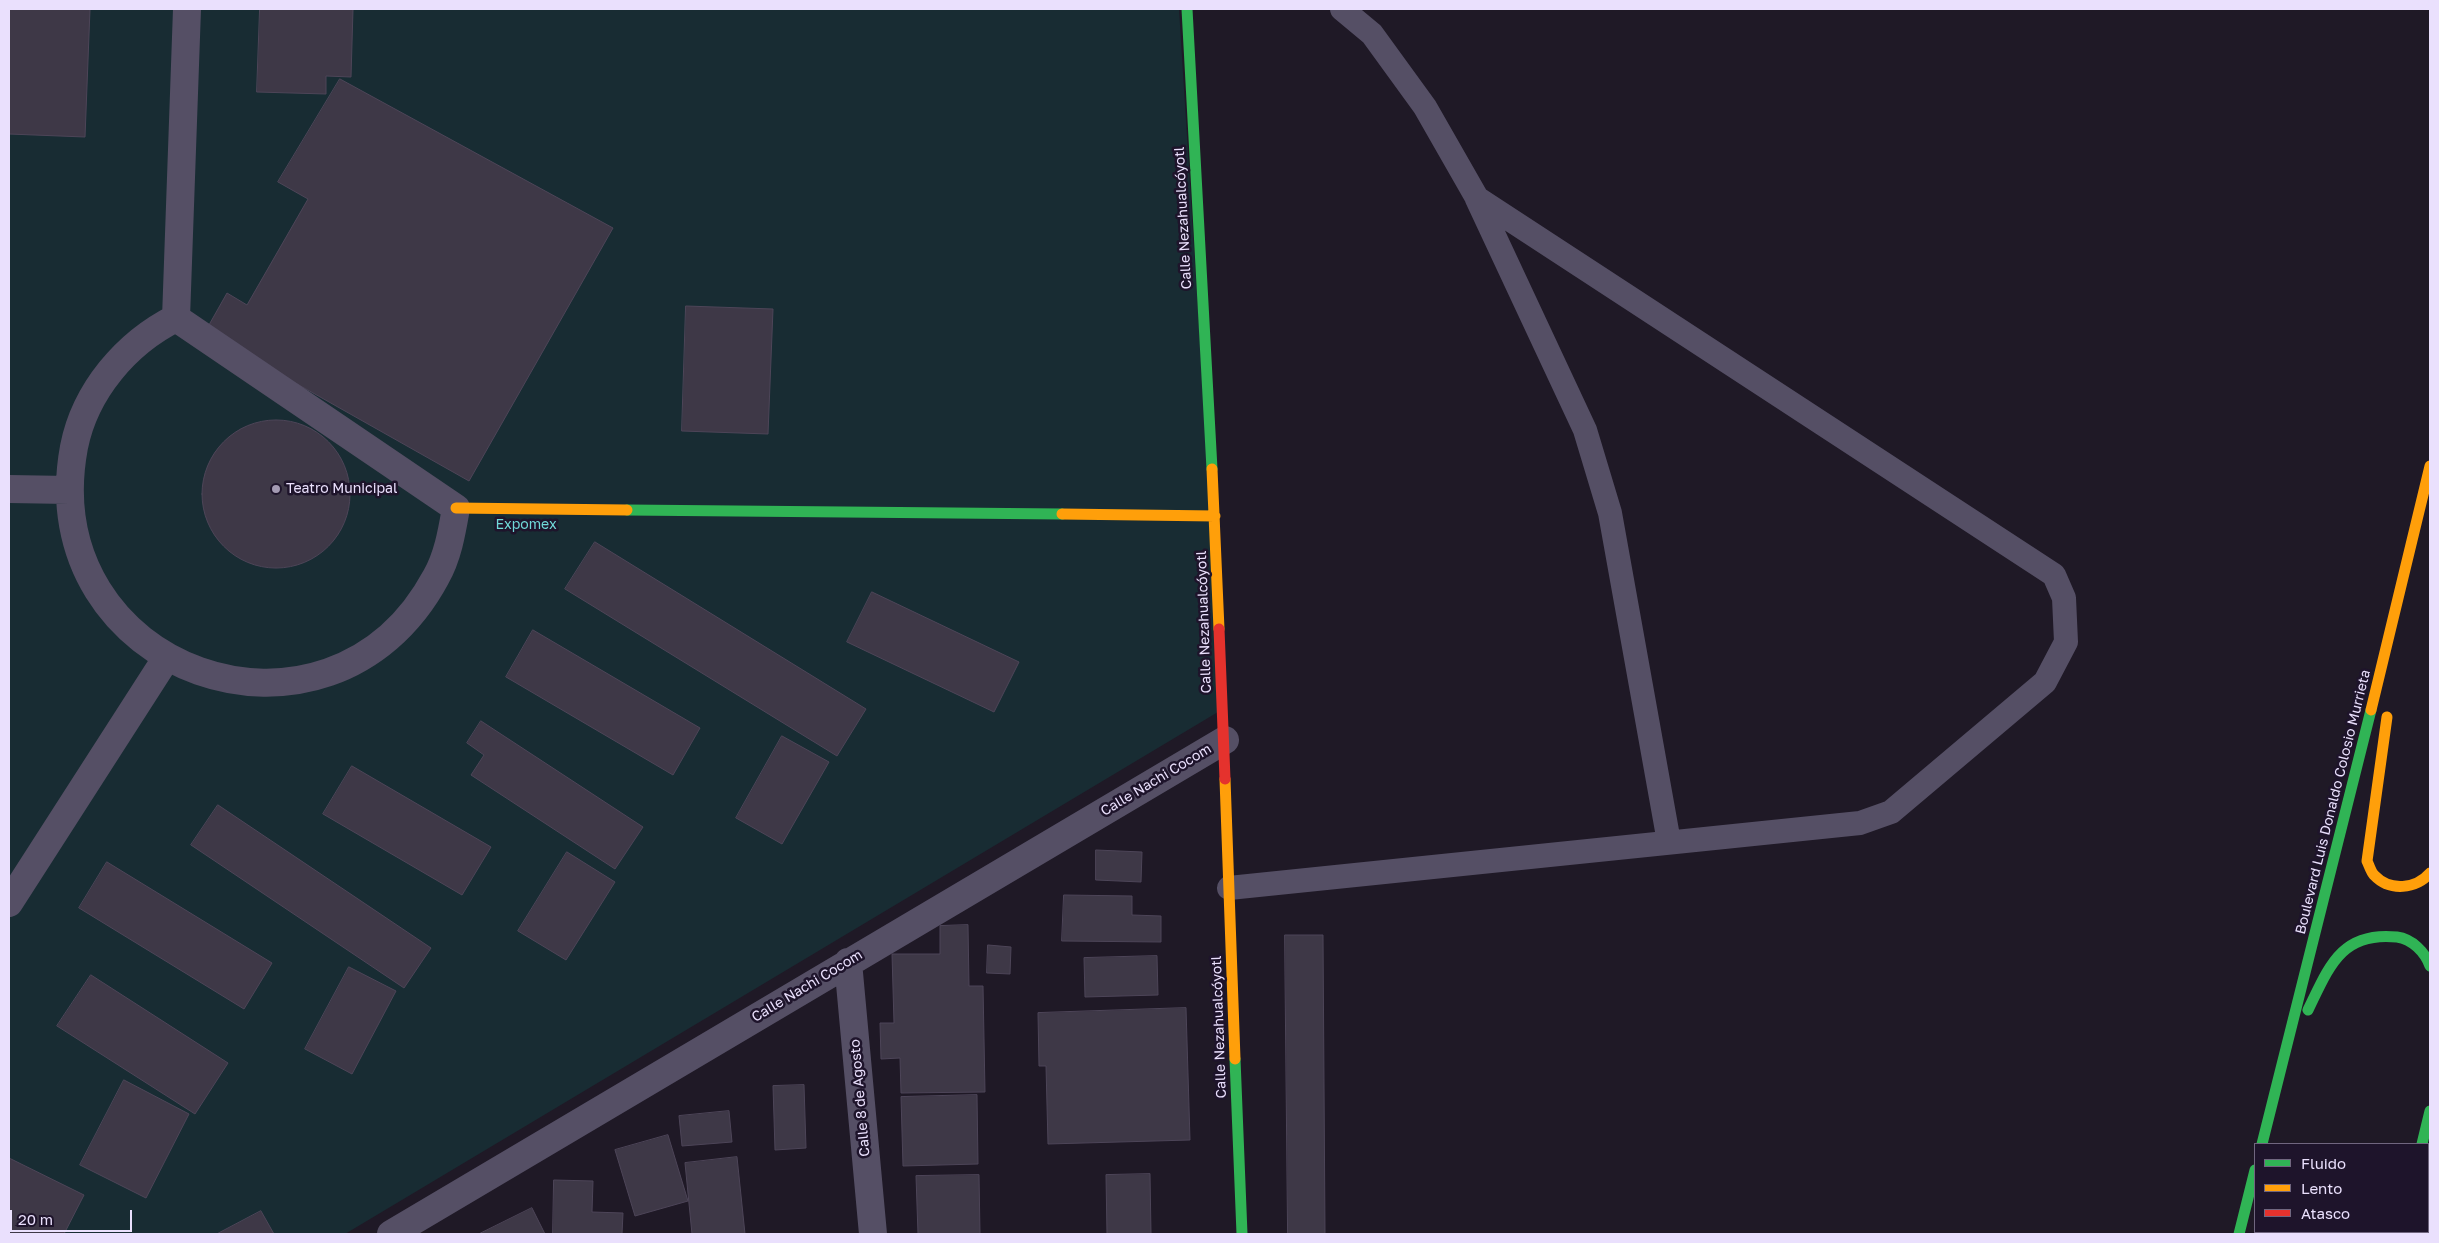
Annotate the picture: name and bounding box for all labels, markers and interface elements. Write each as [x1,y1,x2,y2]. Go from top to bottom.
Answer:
street label: Calle Nezahualcóyotl [1171,146,1195,290]
place label: Teatro Municipal [286,481,397,497]
marker: Teatro Municipal [270,483,282,495]
park label: Expomex [495,517,557,533]
street label: Calle Nezahualcóyotl [1193,550,1215,694]
street label: Boulevard Luis Donaldo Colosio Murrieta [2292,668,2374,936]
street label: Calle Nachi Cocom [1098,740,1214,820]
street label: Calle Nachi Cocom [749,946,865,1026]
street label: Calle Nezahualcóyotl [1208,955,1230,1099]
street label: Calle 8 de Agosto [846,1039,874,1157]
legend [2254,1143,2429,1233]
text: Fluido [2301,1154,2346,1172]
text: Lento [2301,1179,2342,1197]
scale bar [12,1200,135,1232]
text: Atasco [2301,1204,2350,1222]
text: 20 m [18,1210,53,1228]

